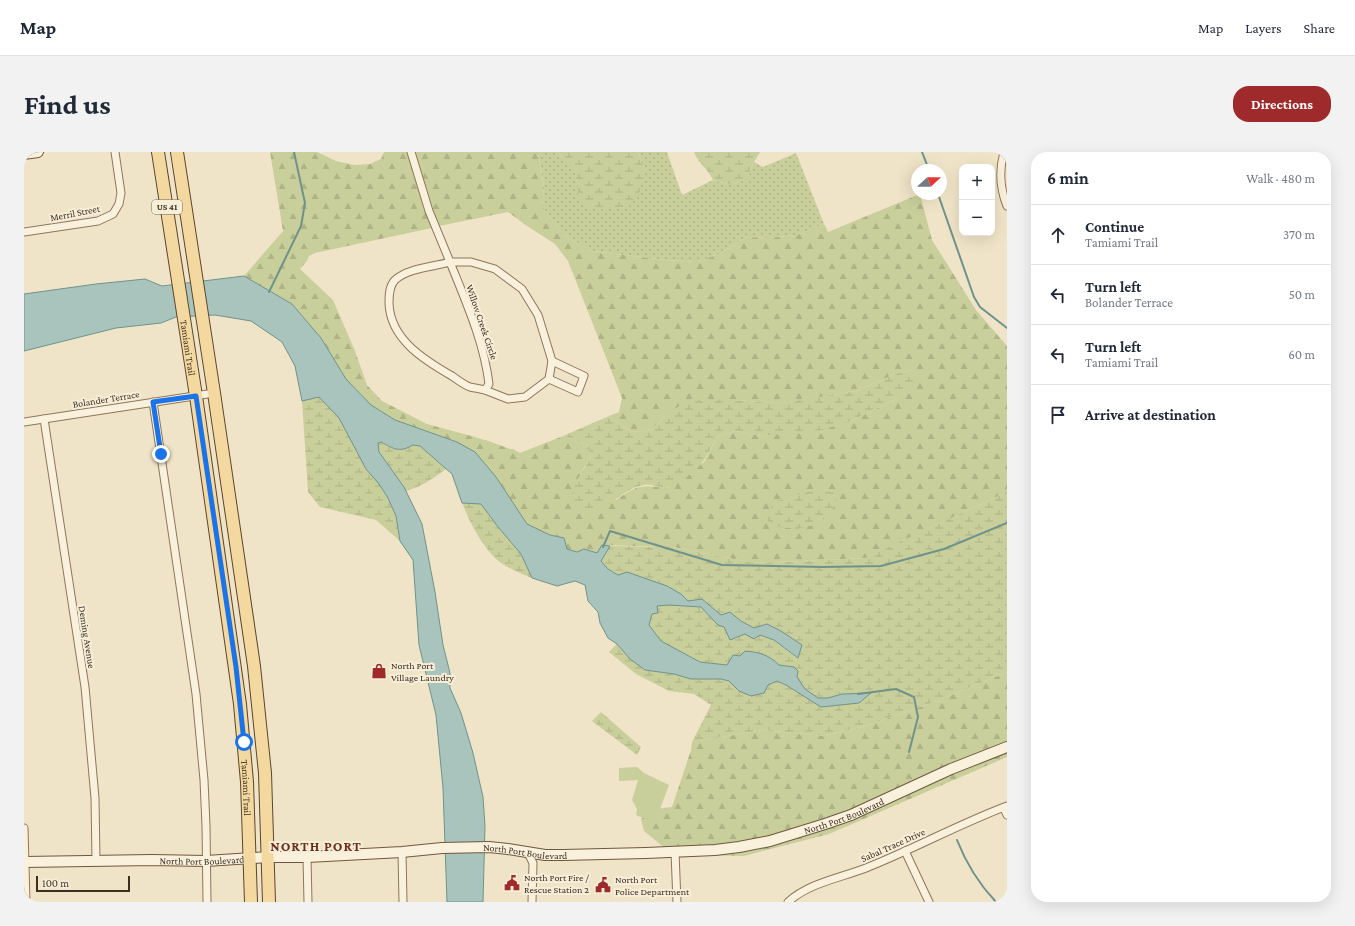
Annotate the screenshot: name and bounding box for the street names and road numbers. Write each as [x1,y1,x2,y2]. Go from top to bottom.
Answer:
road number: US 41 [152,200,182,214]
street label: Merril Street [49,203,101,223]
street label: Willow Creek Circle [464,283,500,362]
street label: Tamiami Trail [179,319,198,377]
street label: Bolander Terrace [72,388,141,410]
street label: Deming Avenue [77,605,97,670]
street label: Tamiami Trail [240,759,254,816]
street label: North Port Boulevard [802,795,886,836]
street label: Sabal Trace Drive [859,826,927,864]
street label: North Port Boulevard [483,841,568,861]
street label: North Port Boulevard [160,853,245,867]

